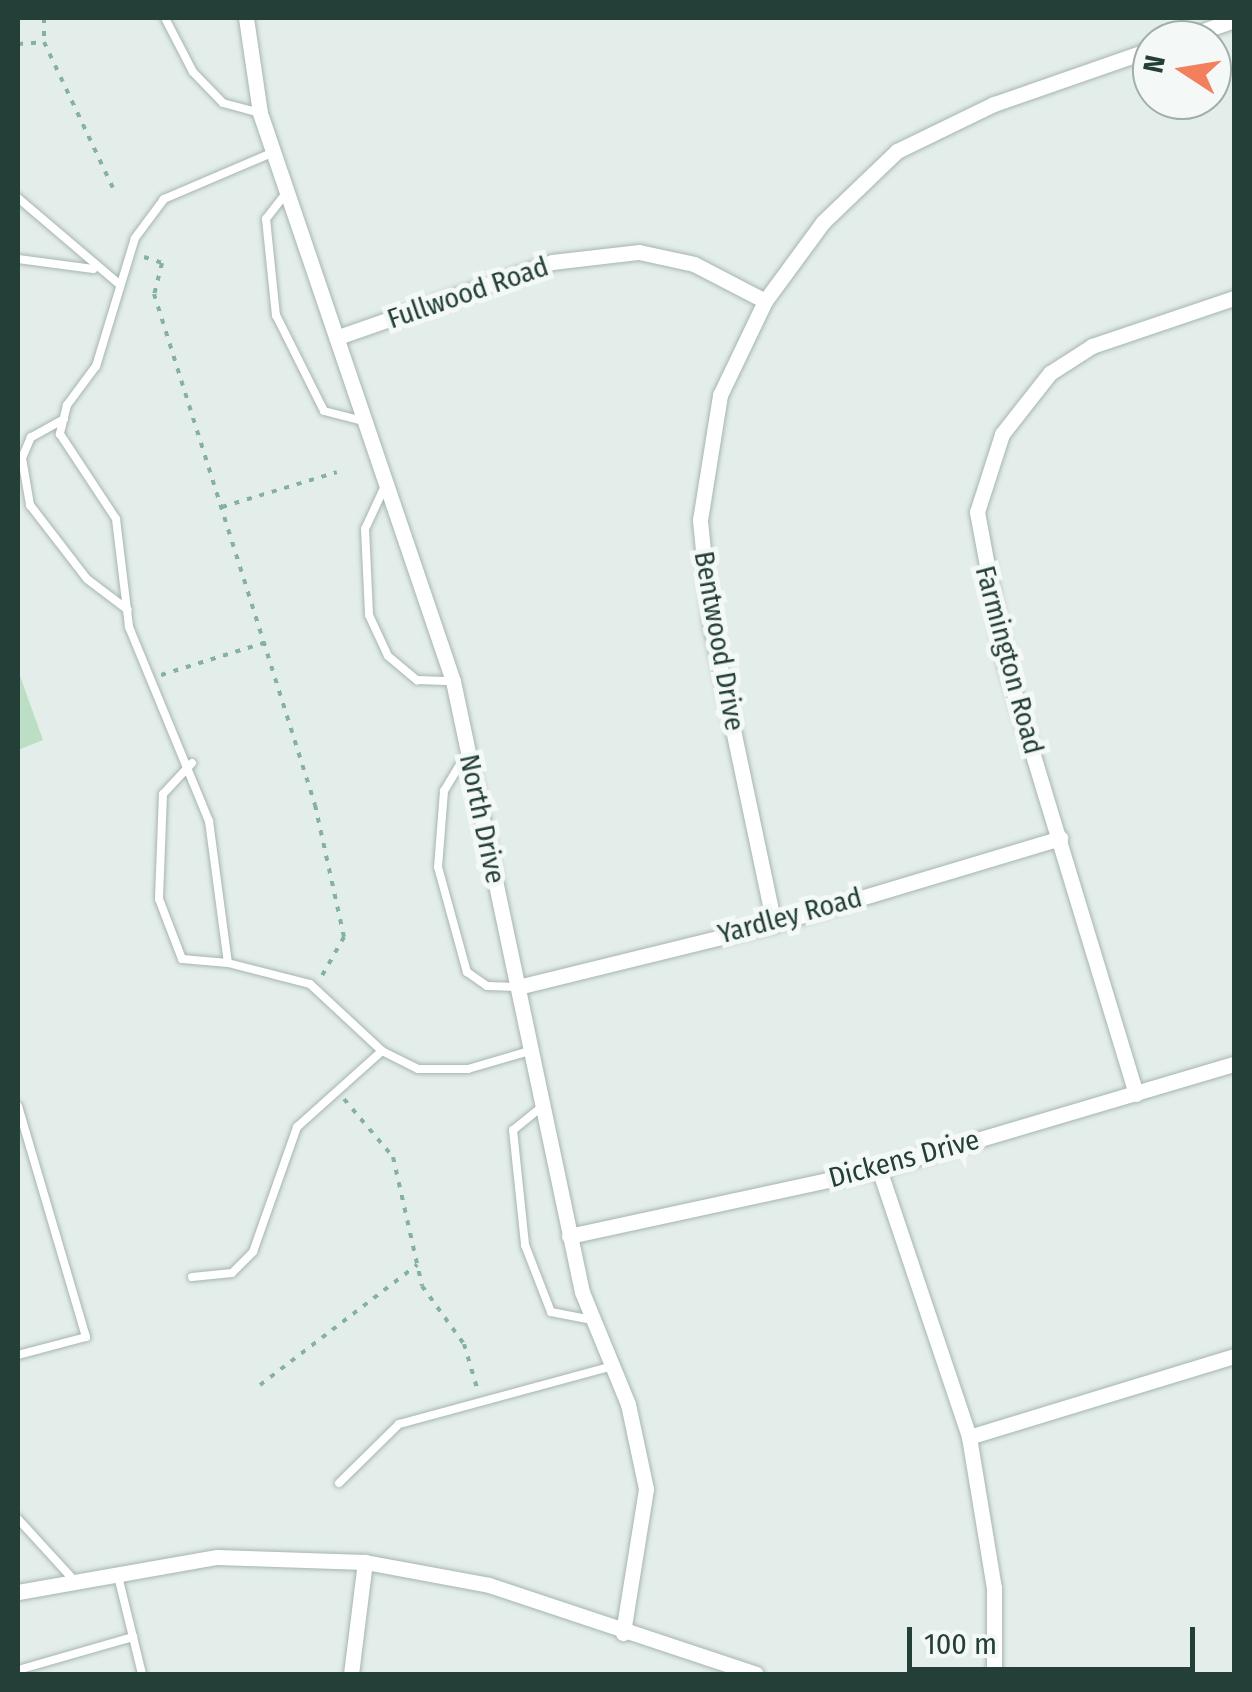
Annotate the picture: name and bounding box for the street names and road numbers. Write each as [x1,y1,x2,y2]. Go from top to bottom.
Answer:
street label: Fullwood Road [383,250,553,336]
street label: Bentwood Drive [687,549,751,733]
street label: Farmington Road [968,562,1050,758]
street label: North Drive [452,751,512,887]
street label: Yardley Road [714,881,866,951]
street label: Dickens Drive [825,1123,983,1195]

